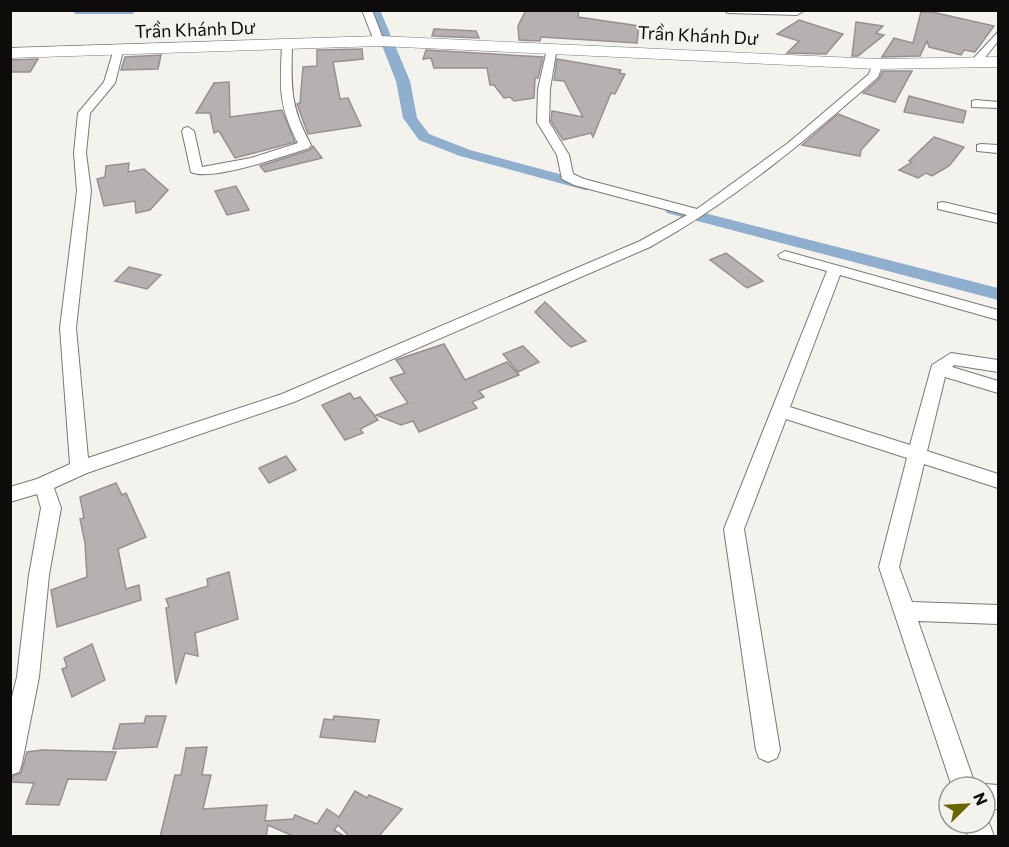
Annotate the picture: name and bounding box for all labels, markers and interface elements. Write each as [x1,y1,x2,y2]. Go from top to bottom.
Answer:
street label: Trần Khánh Dư [134,16,256,42]
street label: Trần Khánh Dư [637,21,759,49]
north arrow [937,775,997,835]
text: N [970,789,992,808]

